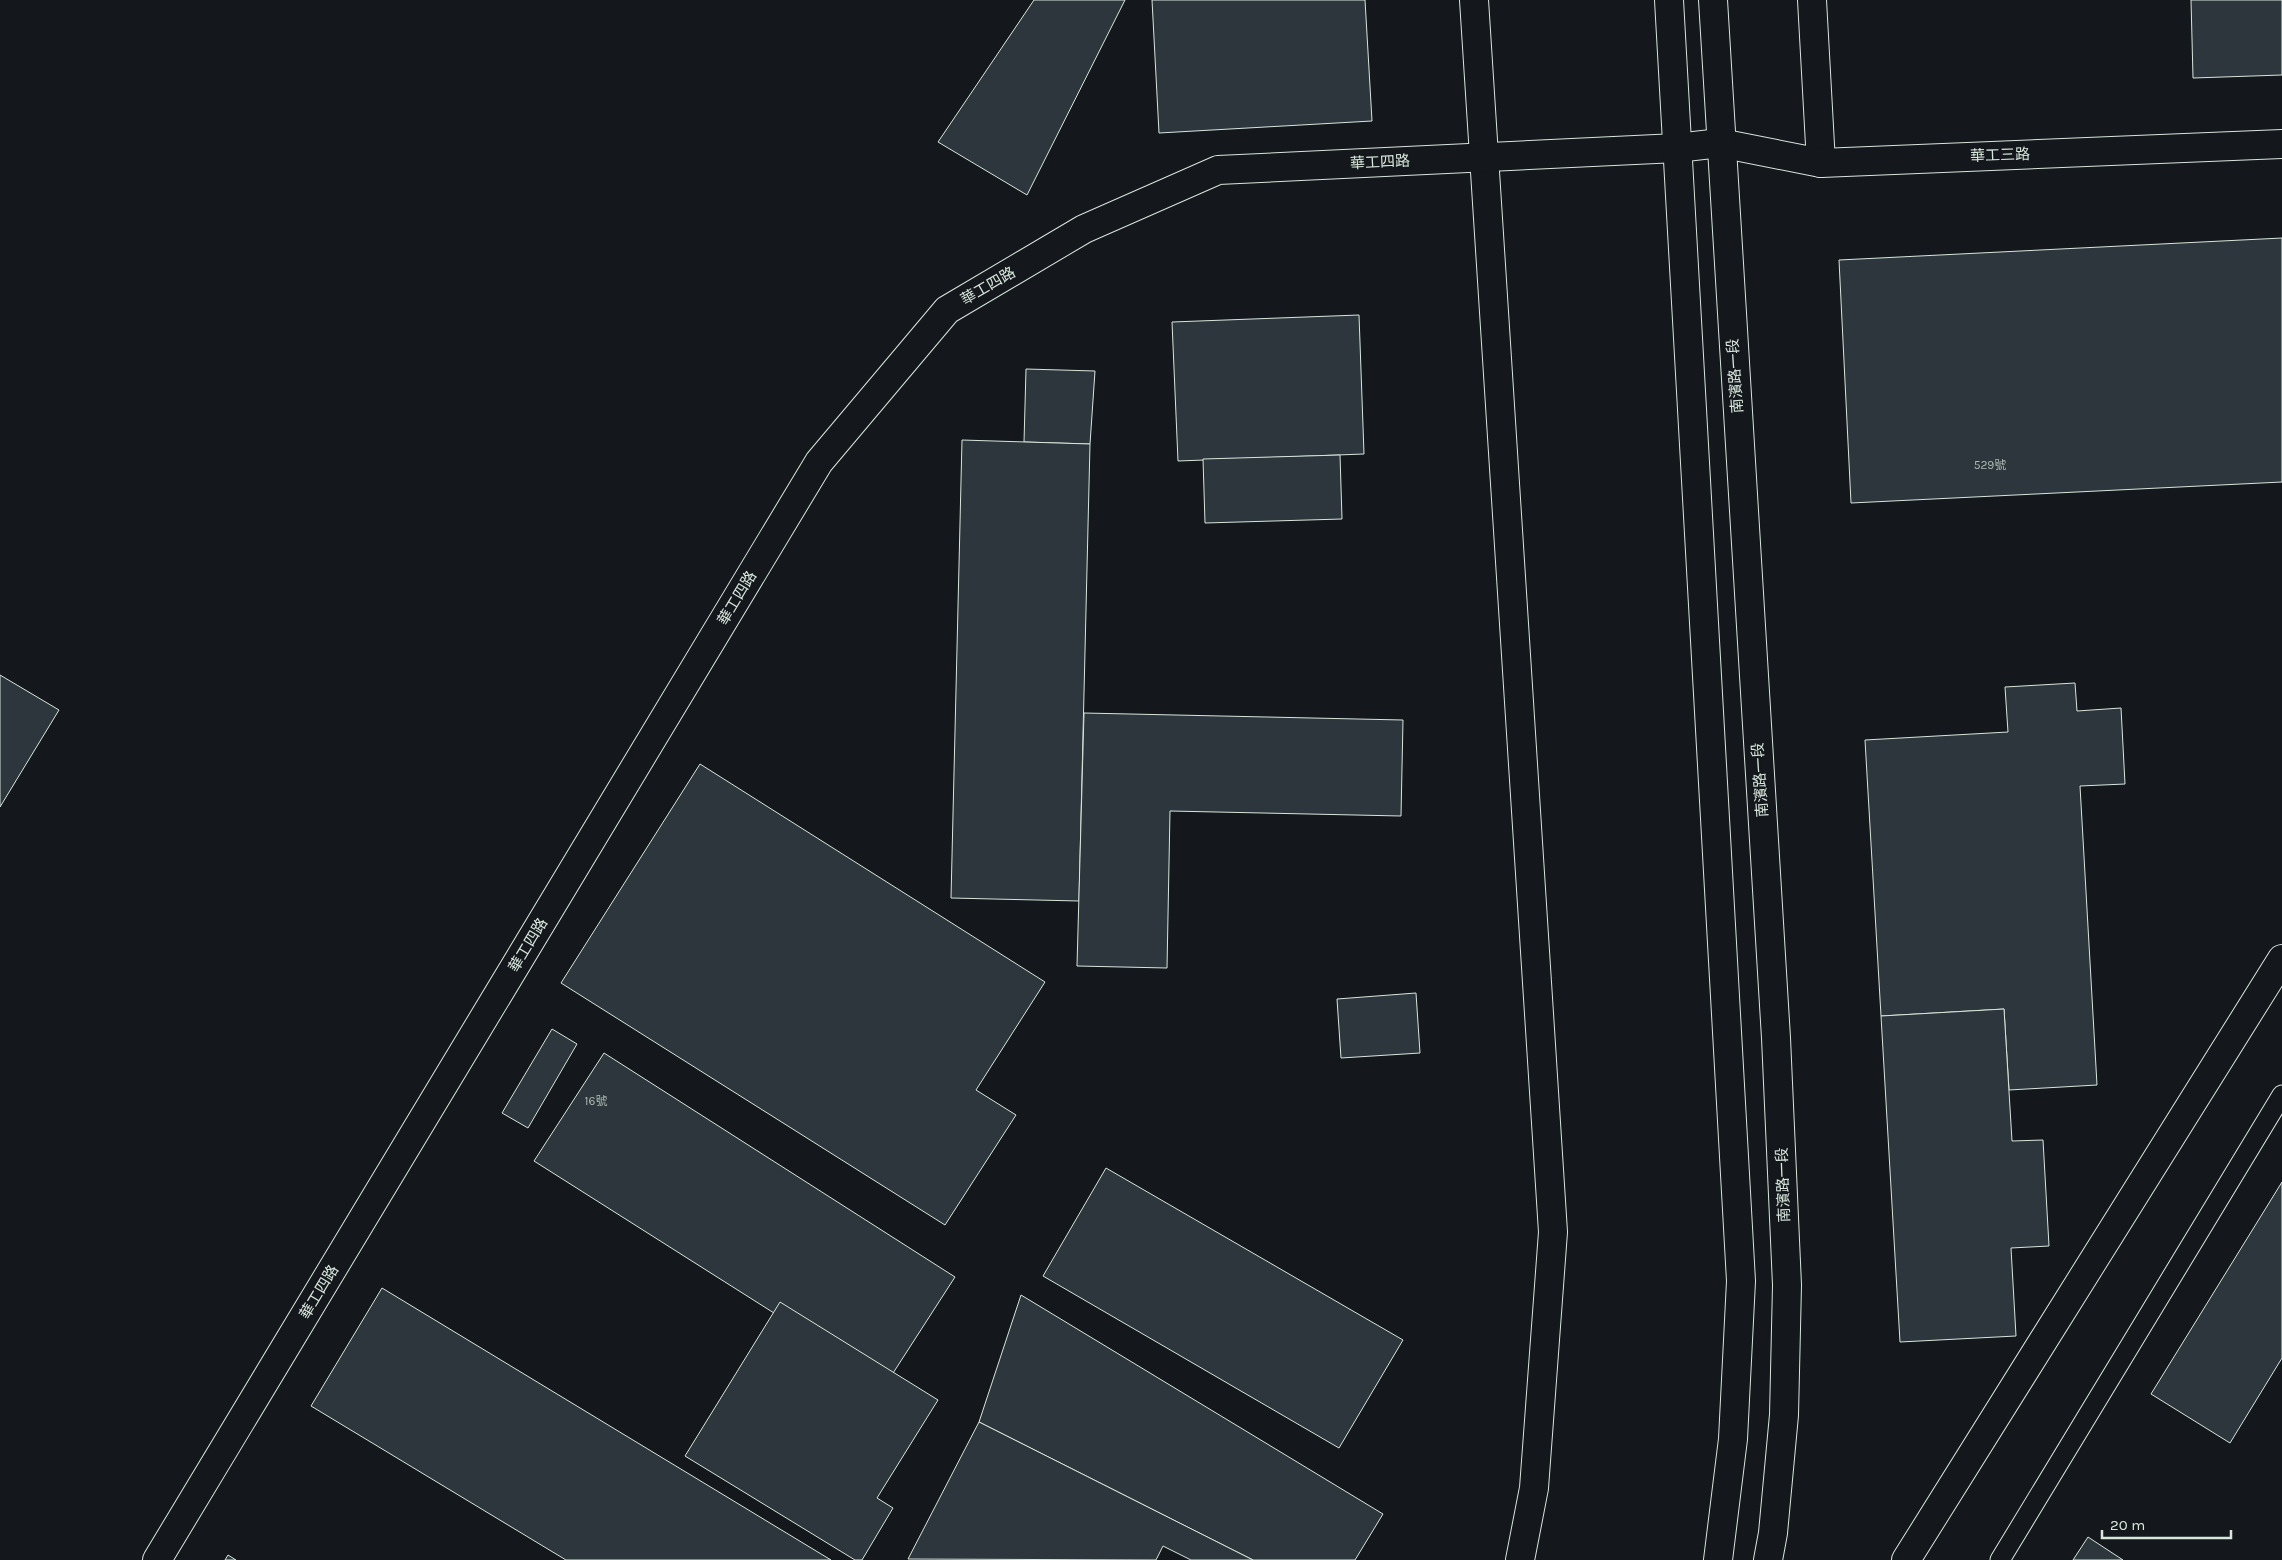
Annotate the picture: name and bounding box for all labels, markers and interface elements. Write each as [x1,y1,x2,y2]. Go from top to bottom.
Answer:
street label: 華工三路 [1970,145,2030,165]
street label: 華工四路 [1350,151,1410,173]
street label: 華工四路 [958,263,1018,309]
street label: 南濱路一段 [1723,338,1747,414]
house number: 529號 [1974,458,2006,472]
street label: 華工四路 [714,568,760,628]
street label: 南濱路一段 [1748,742,1772,818]
street label: 華工四路 [505,915,551,975]
house number: 16號 [585,1094,607,1108]
street label: 南濱路一段 [1773,1147,1793,1223]
street label: 華工四路 [296,1262,342,1322]
scale bar [2102,1508,2231,1540]
text: 20 m [2110,1516,2145,1534]

